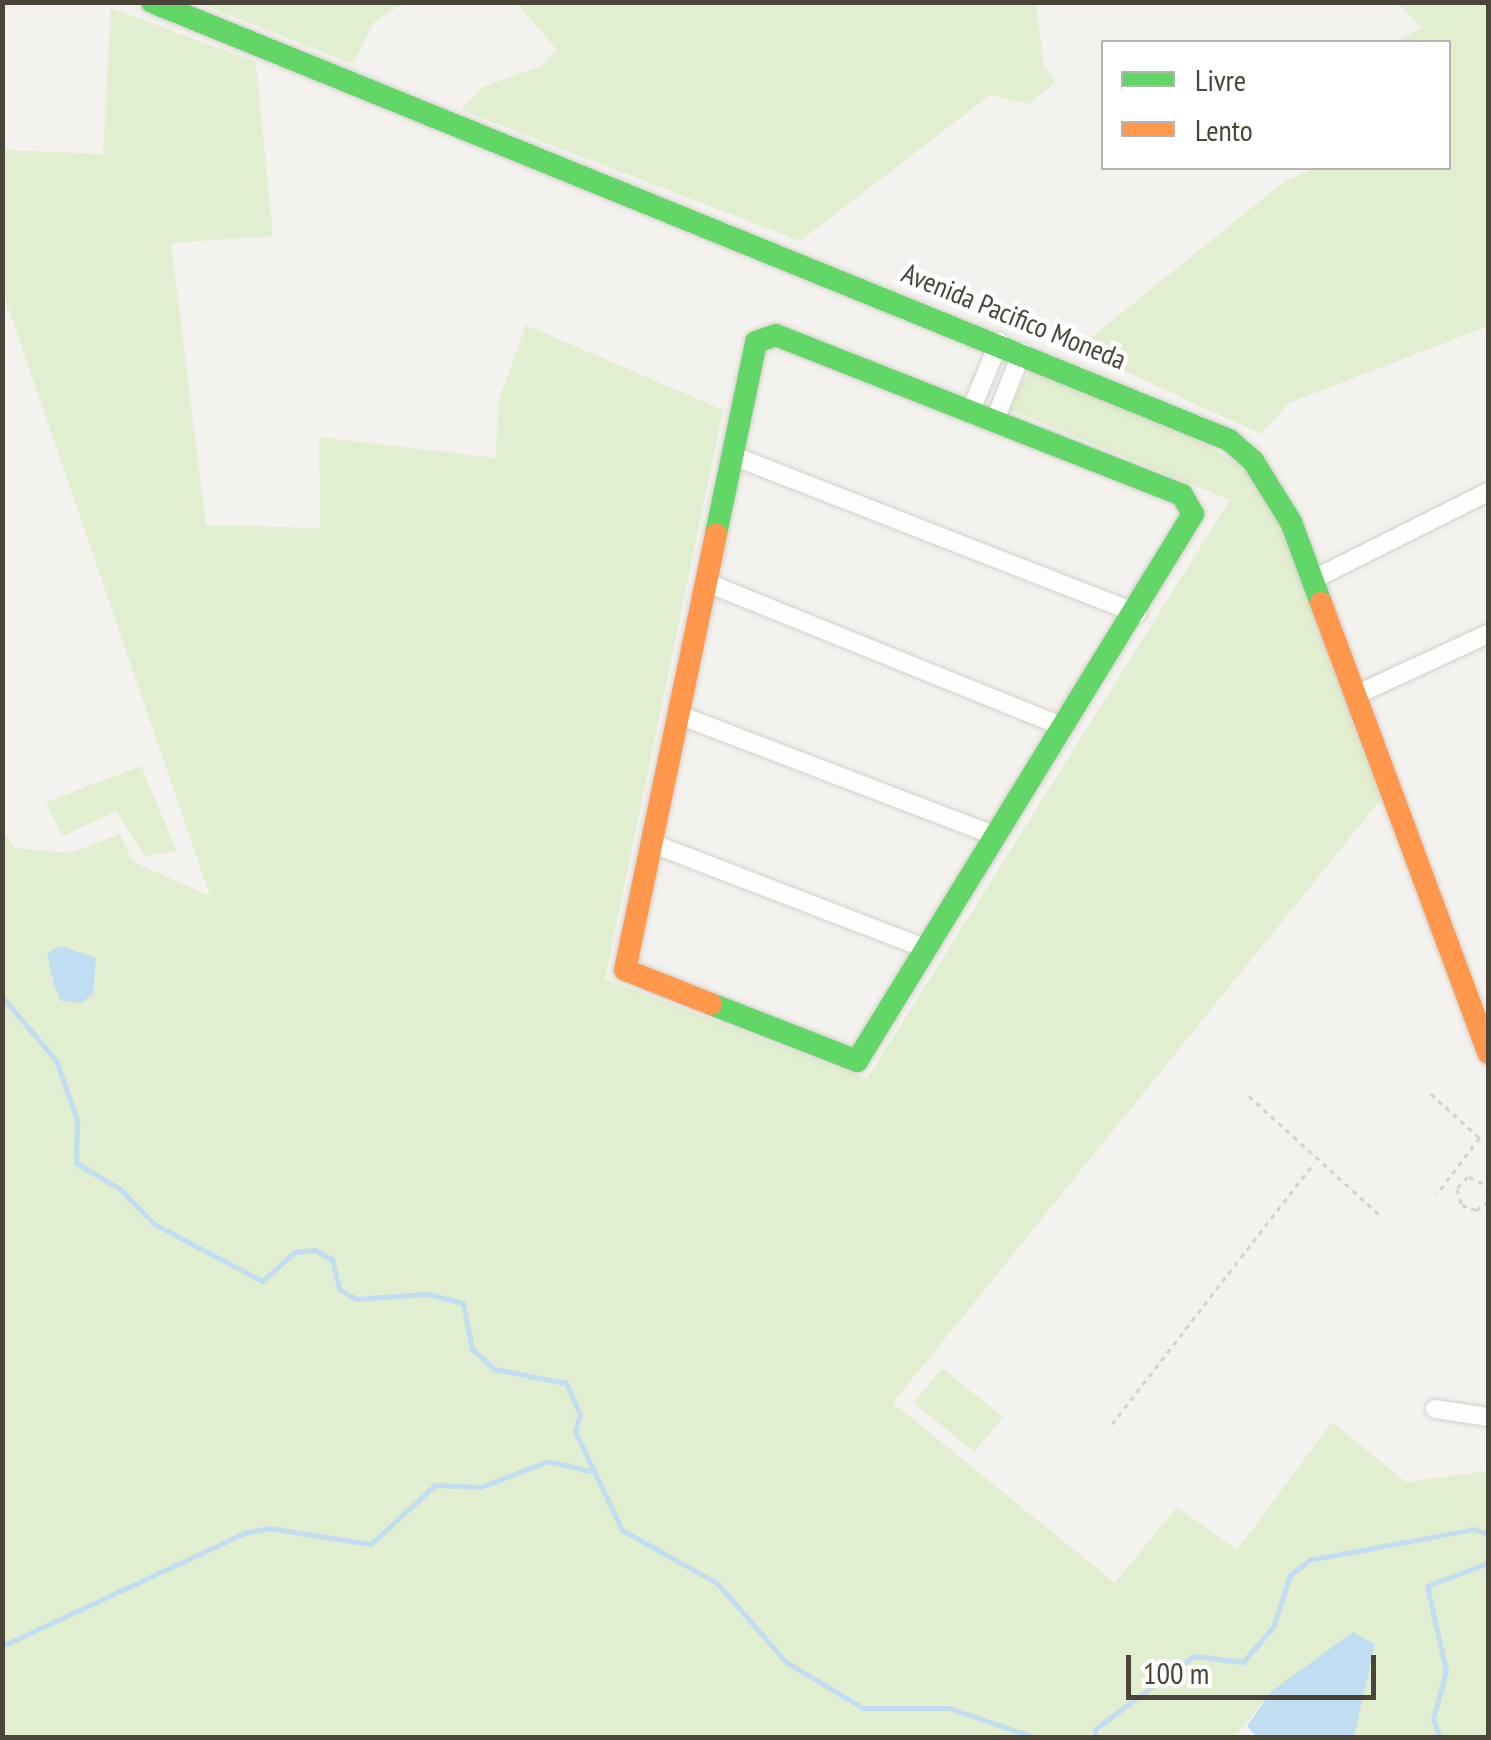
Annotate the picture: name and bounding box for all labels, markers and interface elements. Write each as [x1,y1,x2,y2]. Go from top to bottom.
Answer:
legend [1101,40,1451,170]
text: Livre [1195,60,1246,99]
text: Lento [1195,110,1253,149]
street label: Avenida Pacifico Moneda [897,256,1131,376]
scale bar [1131,1635,1381,1697]
text: 100 m [1143,1653,1209,1692]

